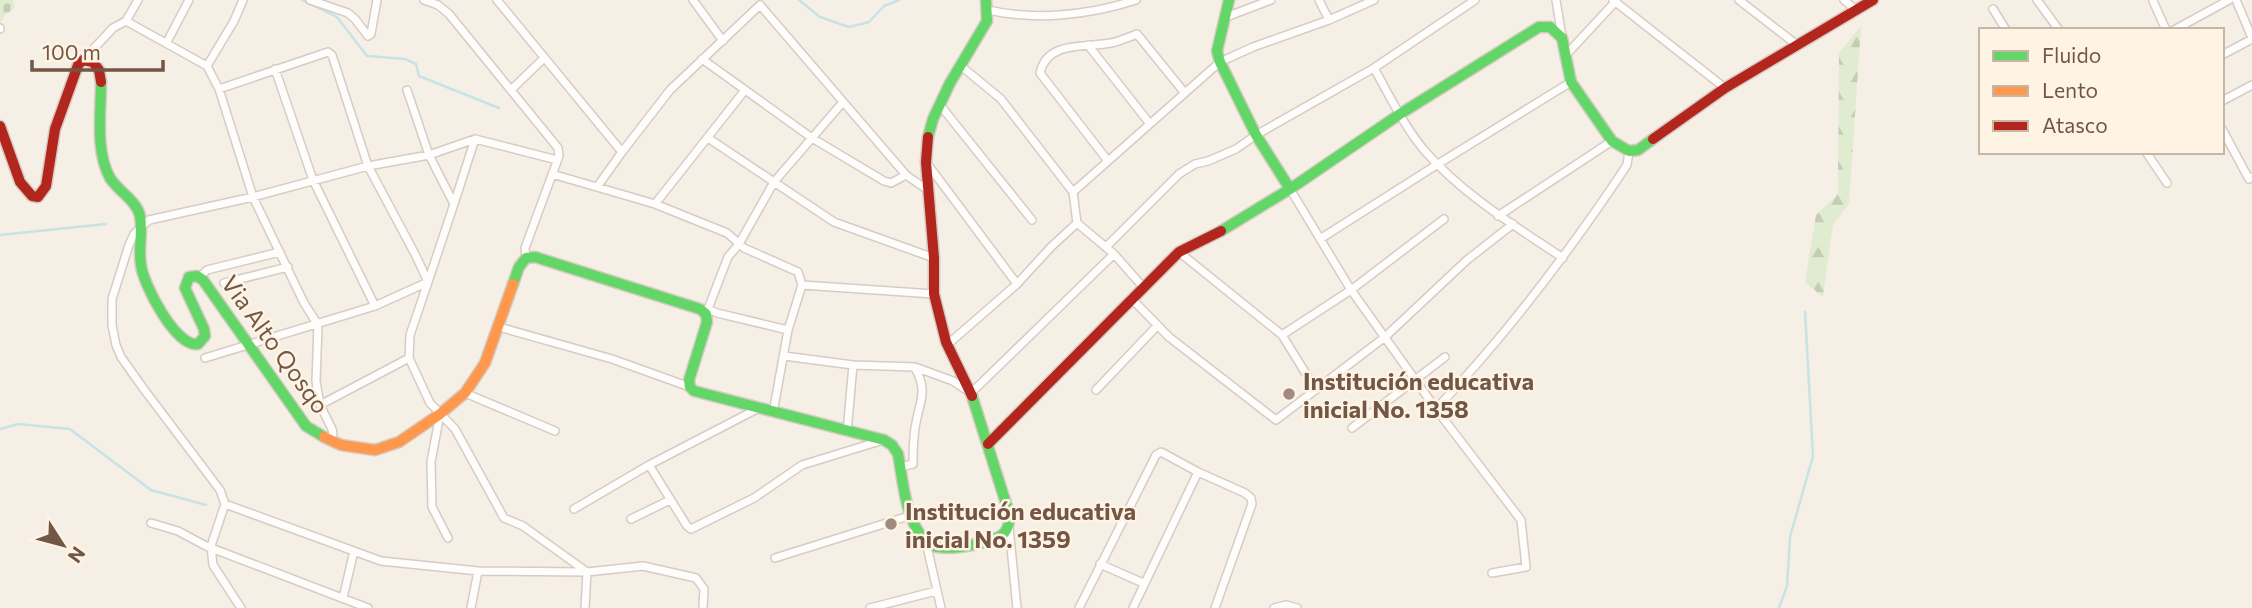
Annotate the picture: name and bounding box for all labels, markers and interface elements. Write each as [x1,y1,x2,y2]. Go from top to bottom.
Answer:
scale bar [32,28,163,72]
legend [1979,28,2224,154]
text: 100 m [42,39,101,64]
text: Fluido [2042,42,2101,67]
text: Lento [2042,77,2098,102]
text: Atasco [2042,112,2108,137]
street label: Via Alto Qosqo [216,269,336,419]
place label: Institución educativa inicial No. 1358 [1303,366,1534,423]
marker: Institución educativa inicial No. 1358 [1281,386,1297,402]
place label: Institución educativa inicial No. 1359 [905,496,1136,553]
north arrow [28,510,98,580]
marker: Institución educativa inicial No. 1359 [883,516,899,532]
text: N [64,543,91,568]

